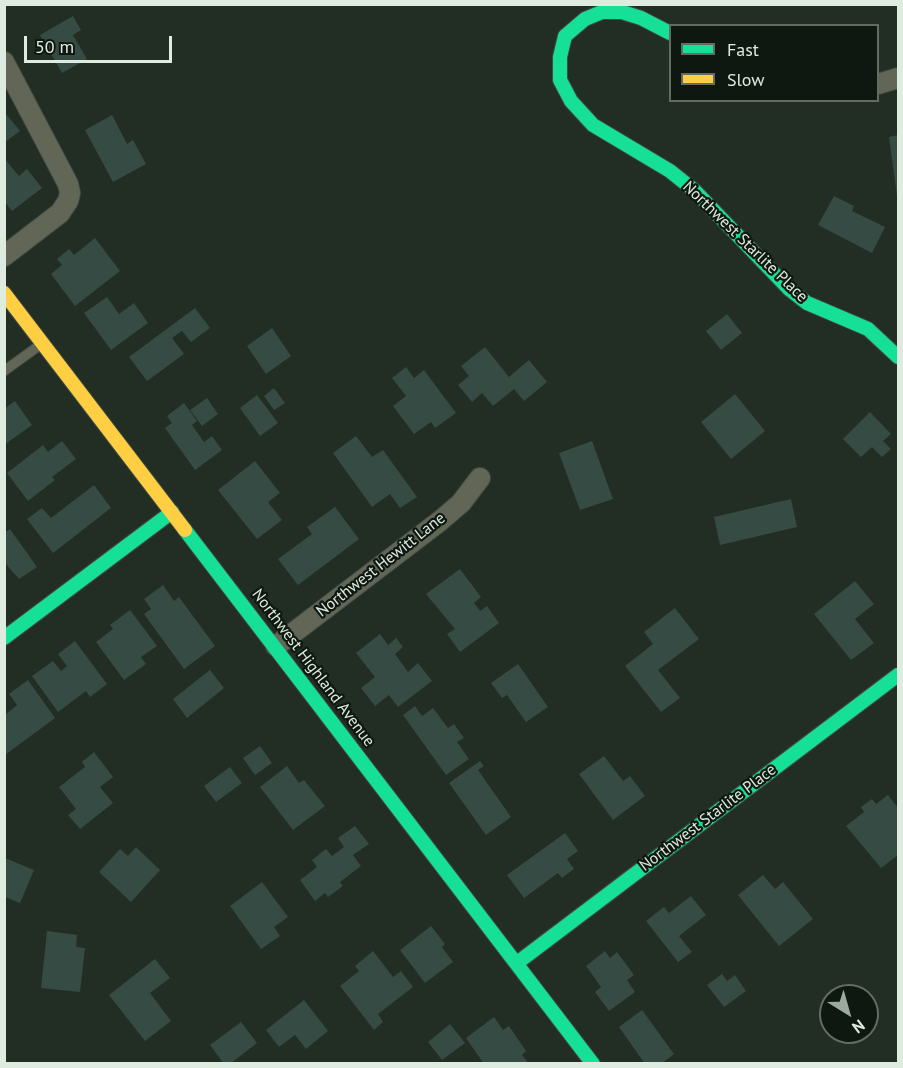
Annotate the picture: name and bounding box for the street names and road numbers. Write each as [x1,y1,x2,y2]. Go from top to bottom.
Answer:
street label: Northwest Starlite Place [679,177,811,307]
street label: Northwest Hewitt Lane [313,509,449,621]
street label: Northwest Highland Avenue [248,585,378,751]
street label: Northwest Starlite Place [636,760,780,876]

